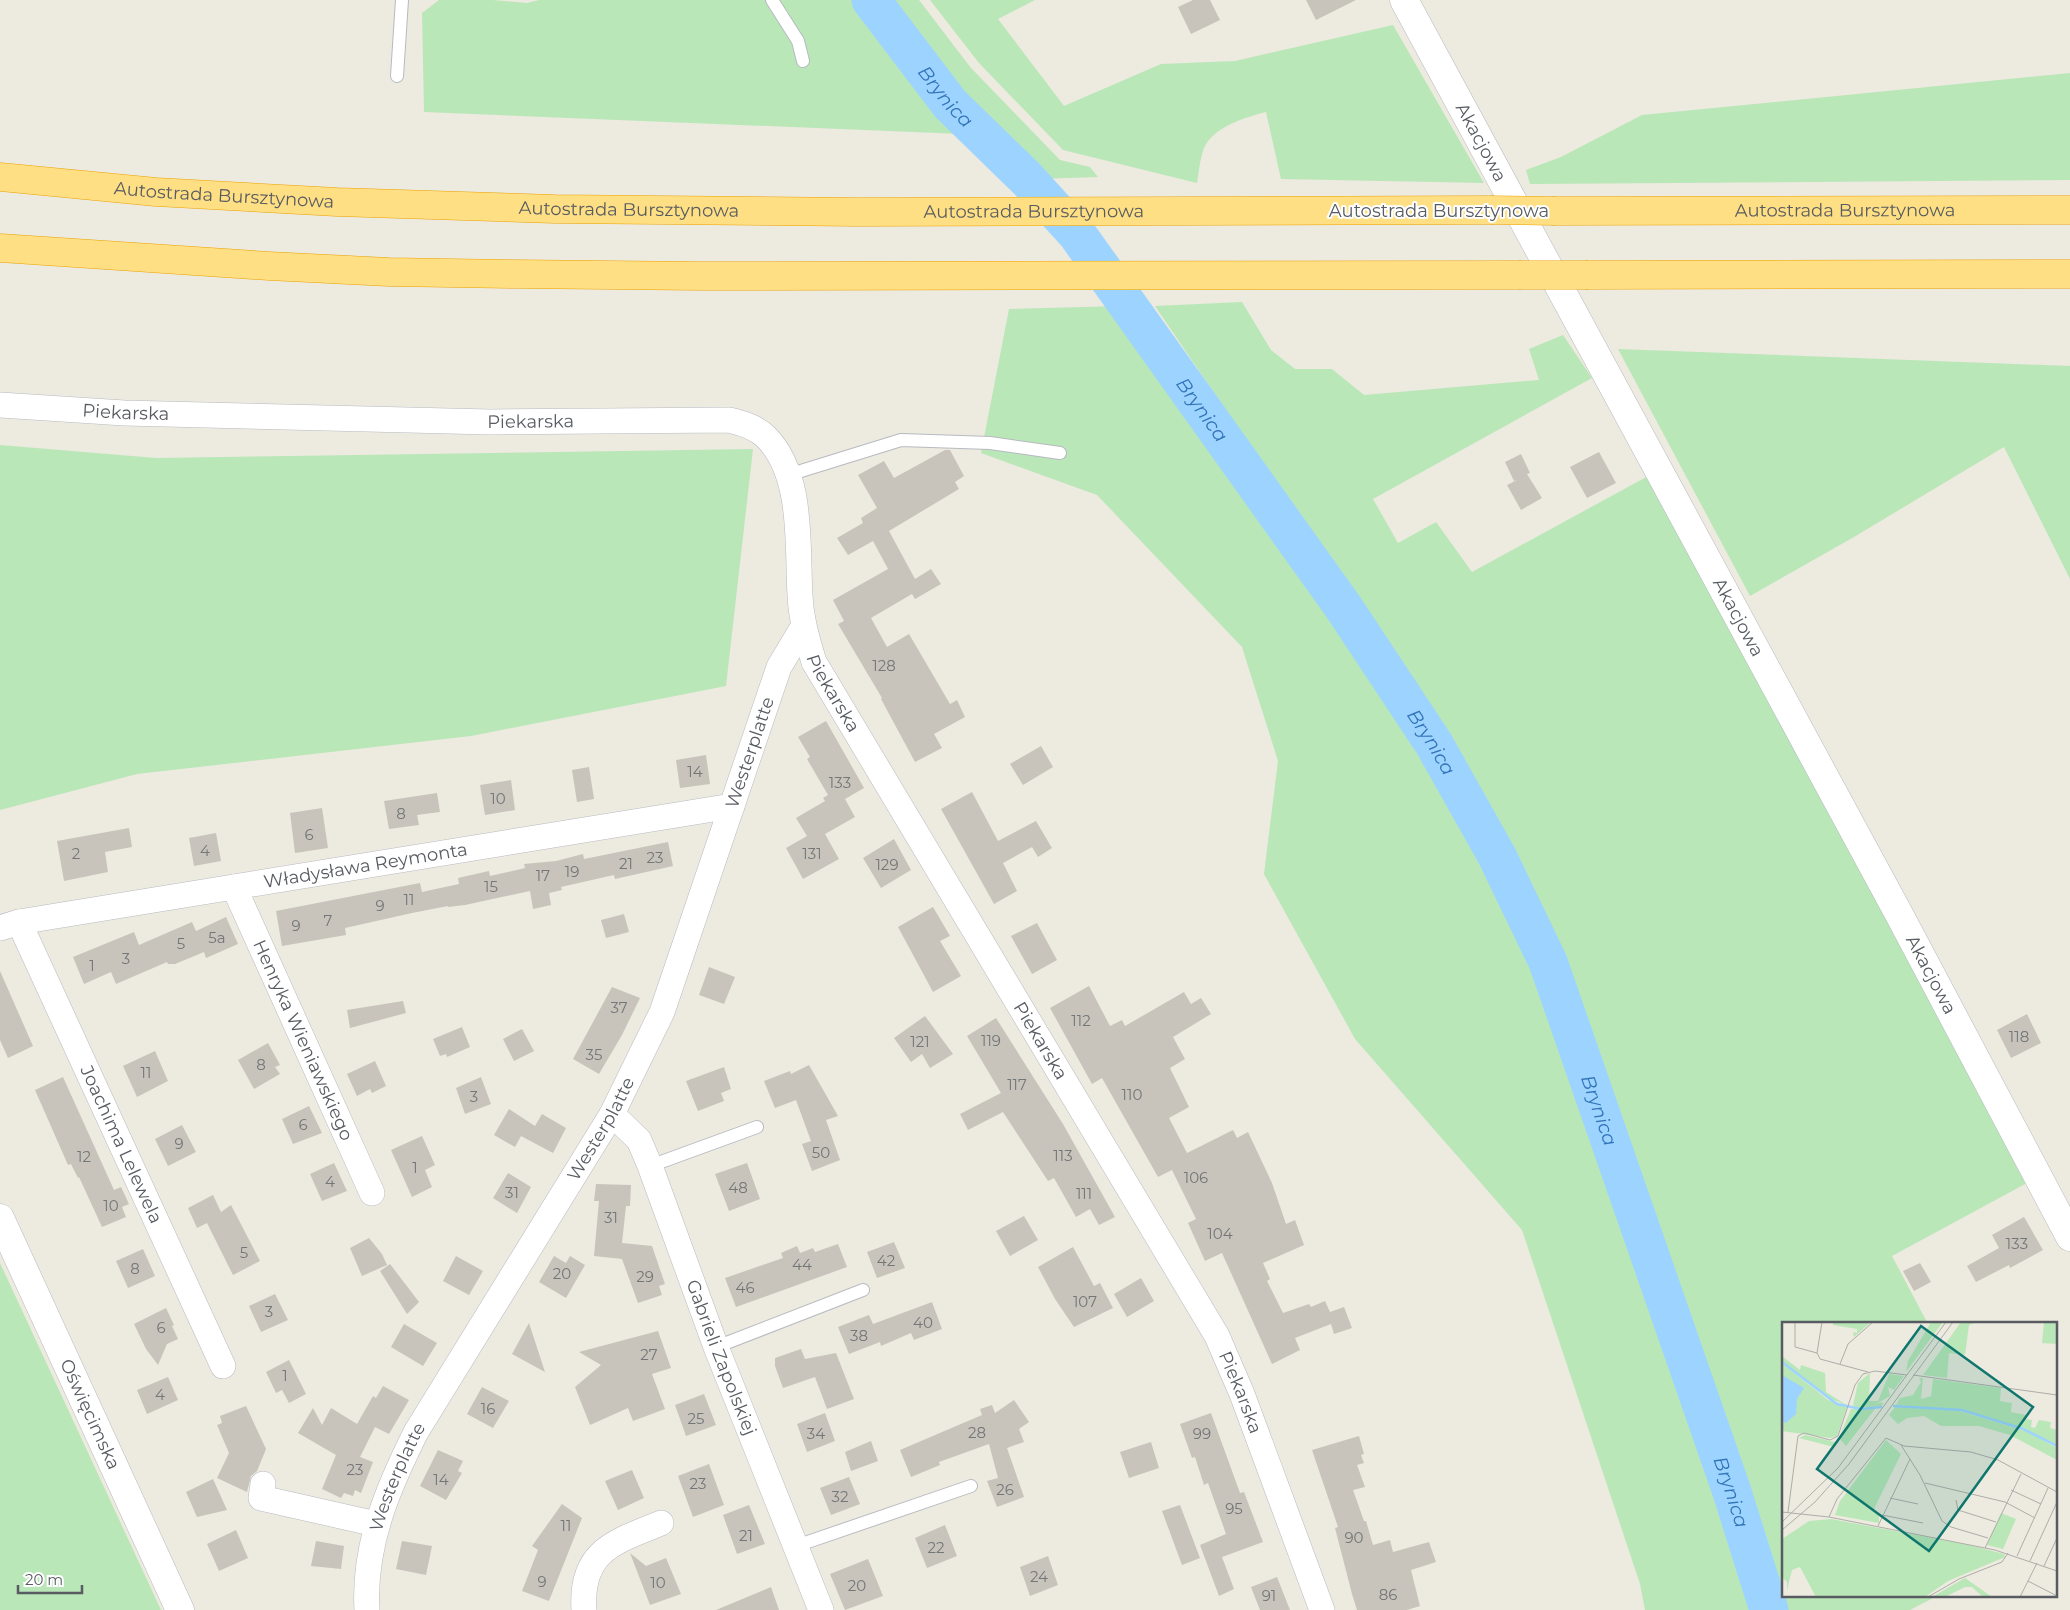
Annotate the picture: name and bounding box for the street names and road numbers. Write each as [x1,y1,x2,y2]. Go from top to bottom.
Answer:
street label: Akacjowa [1451,99,1511,186]
street label: Autostrada Bursztynowa [113,177,335,213]
street label: Autostrada Bursztynowa [518,197,739,222]
street label: Autostrada Bursztynowa [1735,199,1955,222]
street label: Autostrada Bursztynowa [924,200,1144,223]
street label: Autostrada Bursztynowa [1329,200,1549,222]
street label: Piekarska [82,399,170,425]
street label: Piekarska [487,410,574,433]
street label: Akacjowa [1708,574,1768,661]
street label: Piekarska [801,652,864,736]
street label: Westerplatte [721,694,779,811]
street label: Władysława Reymonta [262,838,469,893]
street label: Akacjowa [1901,931,1961,1018]
street label: Henryka Wieniawskiego [248,936,358,1144]
street label: Piekarska [1009,998,1072,1084]
street label: Joachima Lelewela [75,1061,167,1227]
street label: Westerplatte [562,1073,639,1185]
street label: Gabrieli Zapolskiej [681,1277,761,1438]
street label: Piekarska [1214,1348,1267,1437]
street label: Oświęcimska [55,1356,125,1473]
street label: Westerplatte [365,1418,430,1534]

